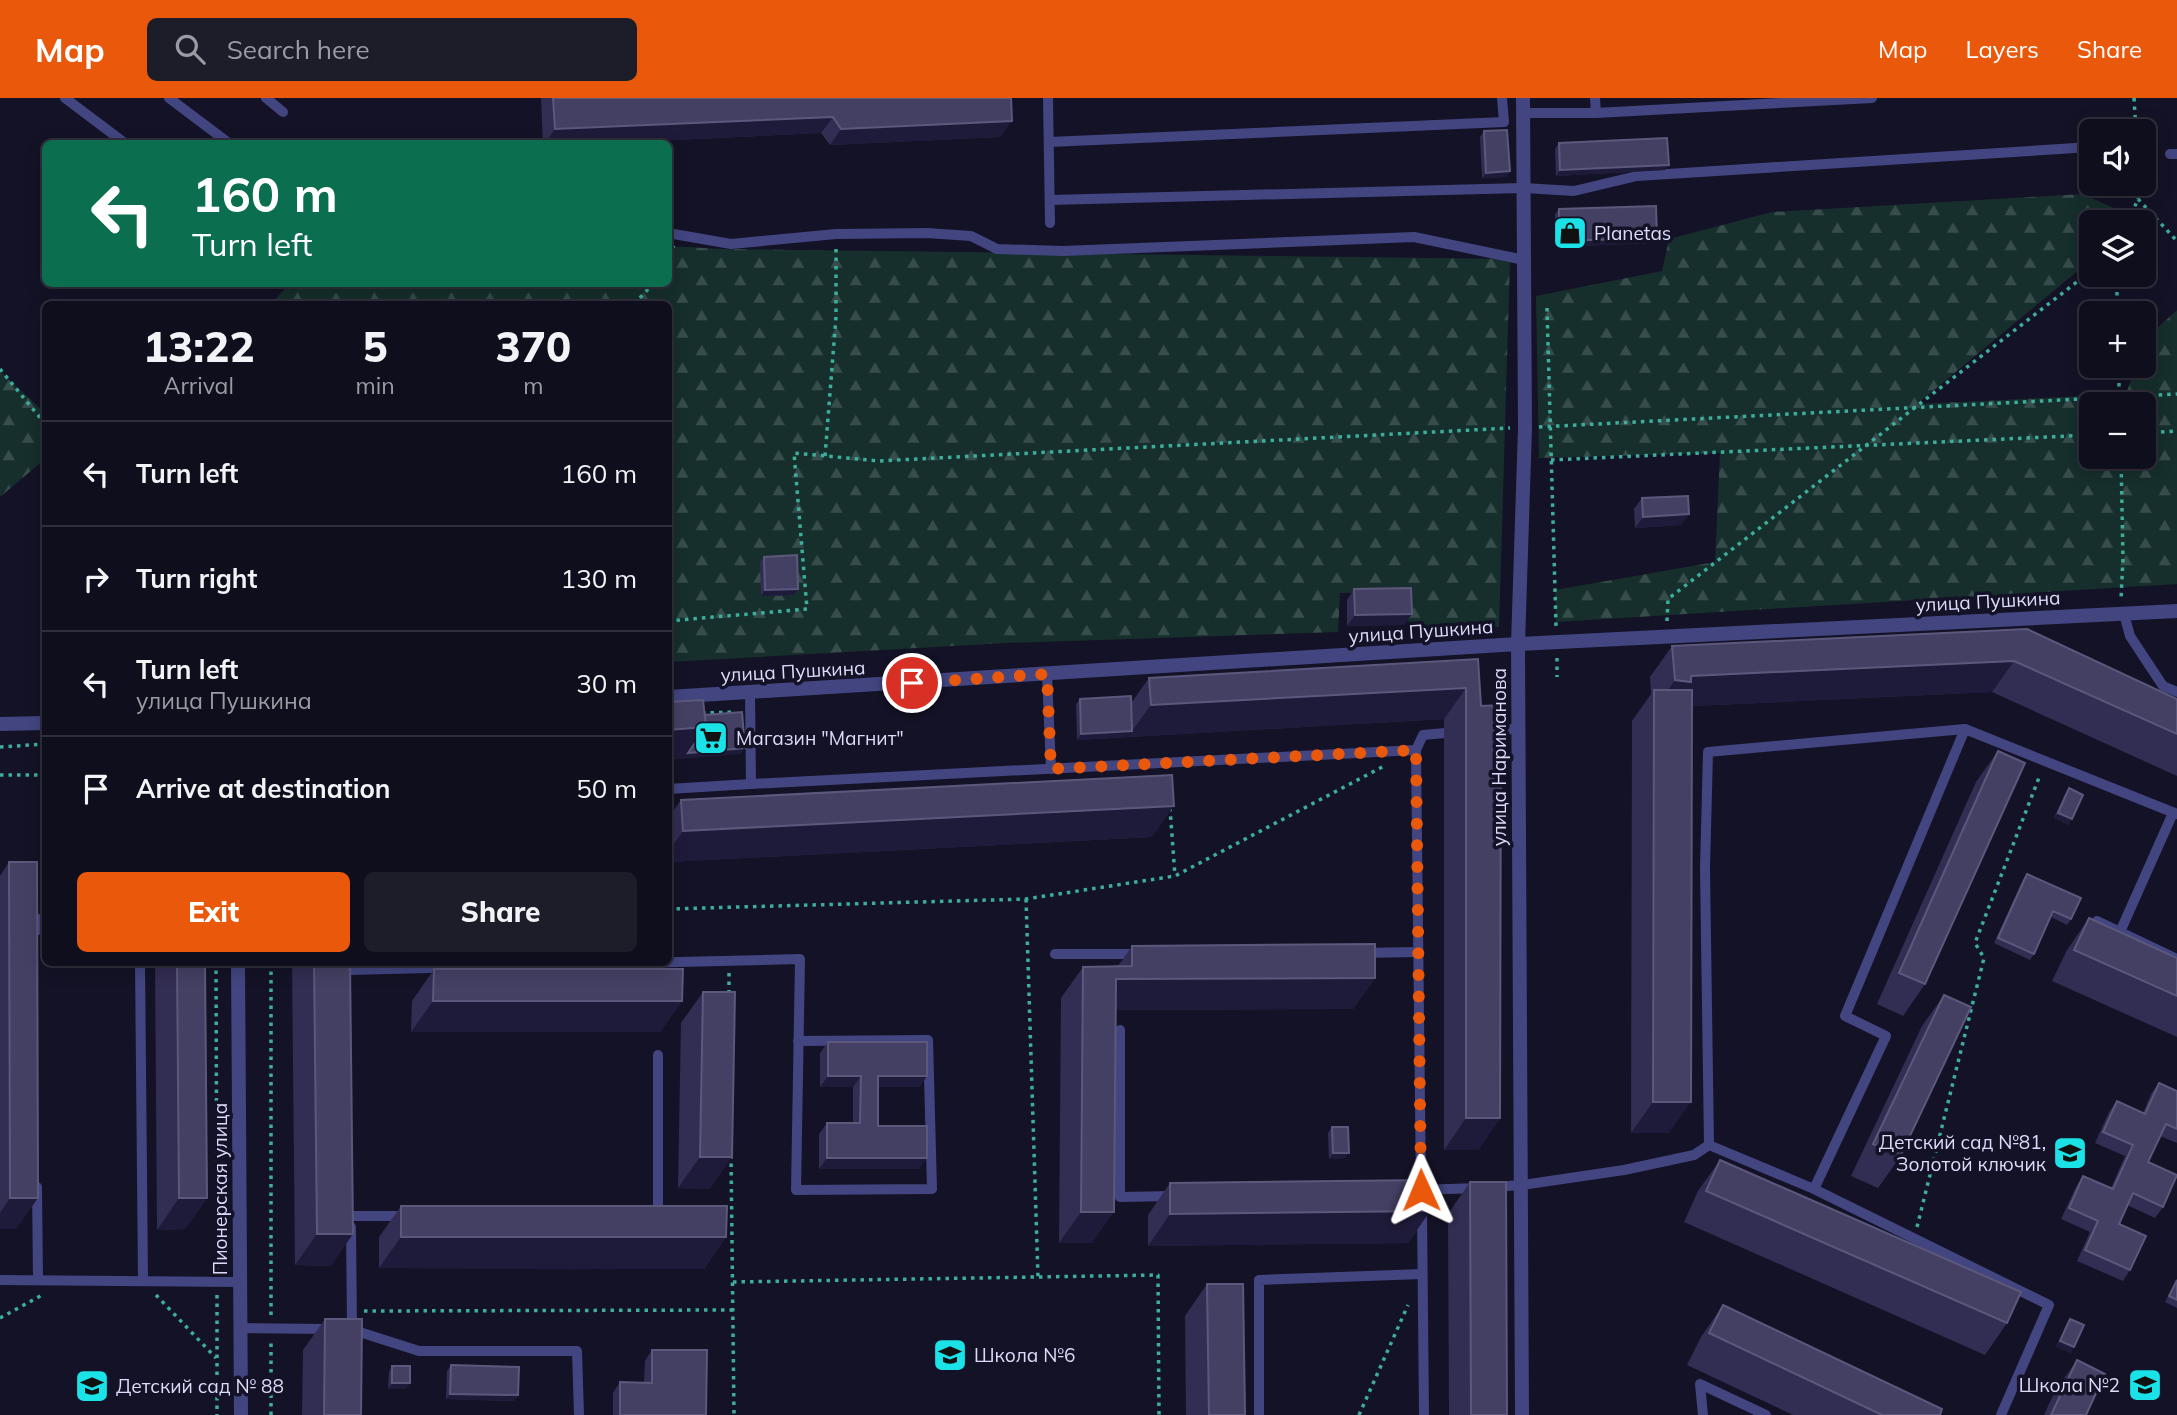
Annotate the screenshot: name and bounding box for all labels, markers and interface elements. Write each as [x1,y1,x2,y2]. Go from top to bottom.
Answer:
search box [147,18,637,81]
text: Map [35,29,105,70]
icon: search [171,30,209,68]
text: Search here [227,33,370,66]
text: Map [1878,34,1927,64]
text: Layers [1965,34,2039,64]
text: Share [2077,34,2142,64]
map controls [2079,119,2156,469]
button: sound [2079,119,2156,196]
text: 160 m [192,163,338,224]
icon: left [77,168,168,259]
button: layers [2079,210,2156,287]
shop icon: Planetas [1551,214,1589,252]
place label: Planetas [1594,221,1671,245]
text: Turn left [192,224,312,264]
button: + [2079,301,2156,378]
text: 13:22 [143,320,255,373]
text: 5 [362,320,388,373]
text: 370 [496,320,571,373]
text: Arrival [164,371,234,400]
text: min [355,371,395,400]
text: m [523,371,543,400]
button: − [2079,392,2156,469]
icon: left [77,455,115,493]
text: Turn left [136,457,238,490]
text: 160 m [561,457,637,490]
icon: right [77,560,115,598]
text: Turn right [136,562,257,595]
text: 130 m [561,562,637,595]
street label: улица Пушкина [1915,585,2061,617]
street label: улица Пушкина [1348,614,1494,648]
text: Turn left [136,653,238,686]
pin [882,653,942,713]
street label: улица Пушкина [720,655,866,687]
icon: arrive [893,664,931,702]
icon: left [77,665,115,703]
text: 30 m [576,667,637,700]
street label: улица Нариманова [1487,668,1511,846]
text: улица Пушкина [136,686,312,715]
supermarket icon: Магазин "Магнит" [692,719,730,757]
place label: Магазин "Магнит" [736,726,904,750]
icon: arrive [77,770,115,808]
text: Arrive at destination [136,772,391,805]
text: 50 m [576,772,637,805]
button: Exit [77,872,350,952]
button: Share [364,872,637,952]
street label: Пионерская улица [208,1103,232,1275]
place label: Детский сад №81, Золотой ключик [1879,1130,2047,1176]
school or university icon: Детский сад №81, Золотой ключик [2051,1134,2089,1172]
position arrow [1384,1153,1458,1227]
school or university icon: Школа №6 [931,1336,969,1374]
place label: Школа №6 [974,1343,1075,1367]
school or university icon: Школа №2 [2126,1366,2164,1404]
school or university icon: Детский сад № 88 [73,1367,111,1405]
place label: Школа №2 [2019,1373,2120,1397]
place label: Детский сад № 88 [116,1374,284,1398]

